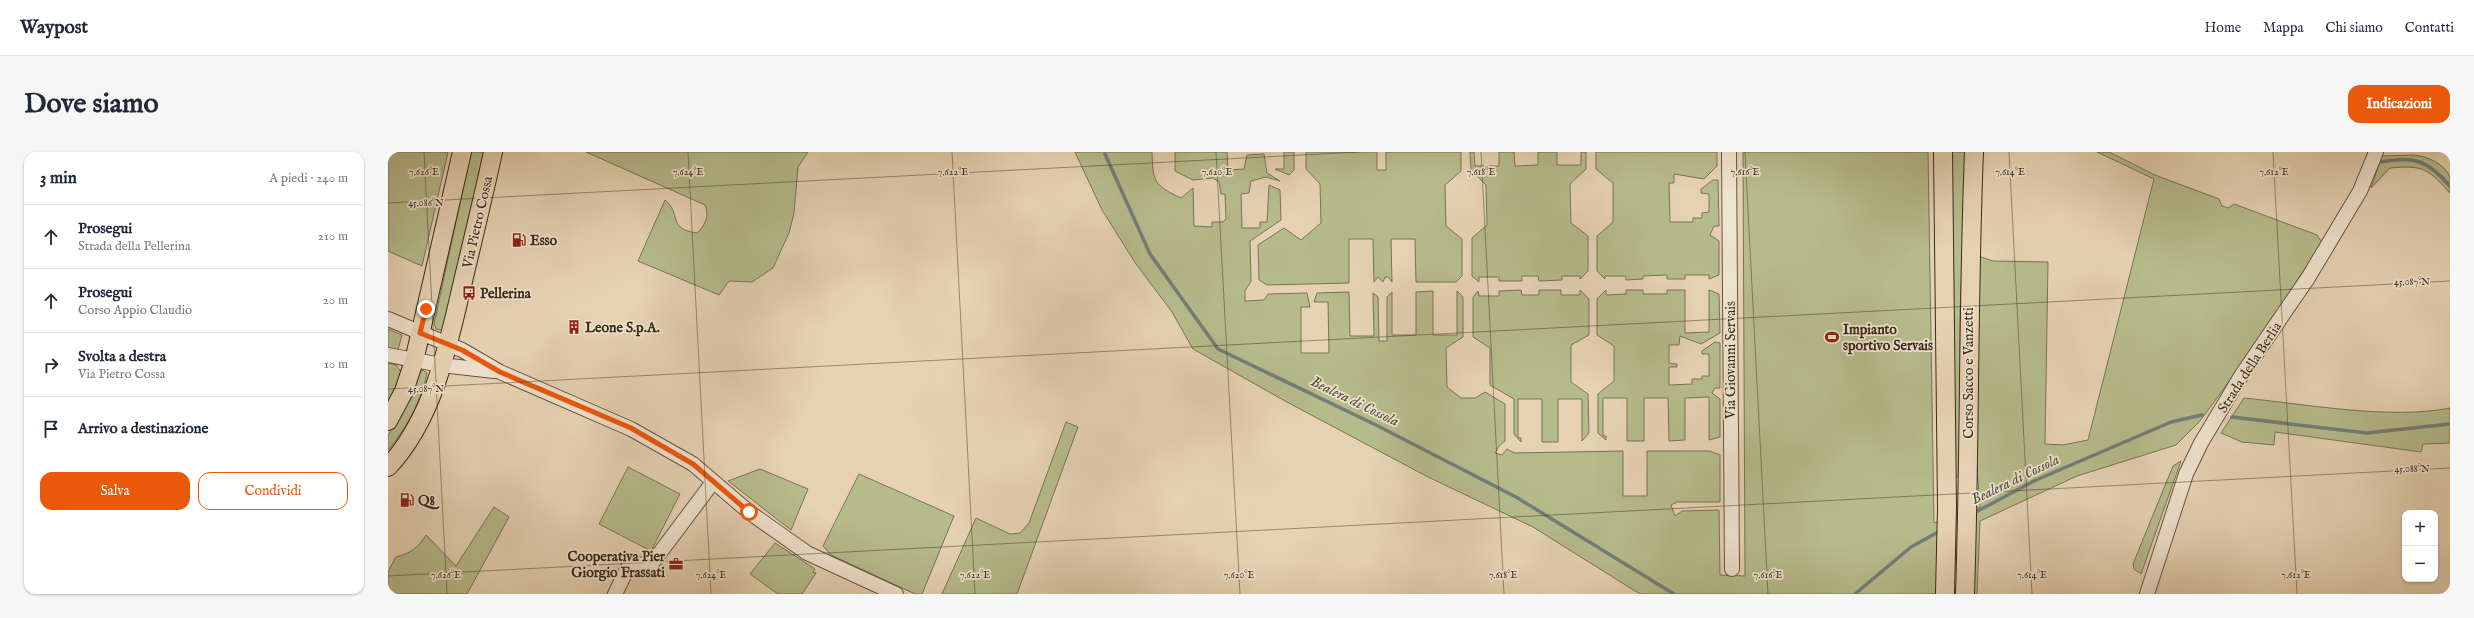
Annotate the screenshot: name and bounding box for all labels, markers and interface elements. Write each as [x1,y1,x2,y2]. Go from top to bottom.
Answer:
text: Waypost [20,16,88,40]
text: Home [2205,19,2241,37]
text: Mappa [2263,19,2304,37]
text: Chi siamo [2326,19,2383,37]
text: Contatti [2405,19,2454,37]
button: Indicazioni [2348,85,2450,123]
text: Dove siamo [24,87,159,122]
text: 7.626°E [409,166,439,179]
text: 7.624°E [673,166,703,179]
text: 7.622°E [938,166,968,179]
text: 7.620°E [1202,166,1232,179]
text: 7.618°E [1467,166,1495,179]
text: 7.616°E [1730,166,1760,179]
text: 7.614°E [1995,166,2025,179]
text: 7.612°E [2259,166,2289,179]
text: 3 min [40,168,77,189]
text: A piedi · 240 m [269,170,348,187]
street label: Via Pietro Cossa [458,173,498,271]
text: 45.086°N [408,197,444,210]
text: Prosegui [78,219,132,238]
icon: ahead [40,226,62,248]
text: 210 m [318,228,348,245]
fuel station icon: Esso [511,232,527,248]
place label: Esso [530,232,558,250]
text: Strada della Pellerina [78,238,191,255]
text: 45.087°N [2394,276,2430,289]
text: Prosegui [78,283,132,302]
bus stop icon: Pellerina [461,285,477,301]
place label: Pellerina [480,285,532,303]
icon: ahead [40,290,62,312]
text: 20 m [323,292,348,309]
route end [417,300,435,318]
street label: Via Giovanni Servais [1722,301,1740,420]
text: Corso Appio Claudio [78,302,192,319]
street label: Corso Sacco e Vanzetti [1960,307,1978,439]
street label: Strada della Berlia [2214,318,2286,416]
building icon: Leone S.p.A. [566,319,582,335]
place label: Leone S.p.A. [585,319,660,337]
place label: Impianto sportivo Servais [1843,321,1933,355]
sports icon: Impianto sportivo Servais [1824,329,1840,345]
text: Svolta a destra [78,347,166,366]
icon: right [40,354,62,376]
text: 10 m [324,356,348,373]
text: Via Pietro Cossa [78,366,165,383]
water label: Bealera di Cossola [1307,372,1402,431]
text: 45.087°N [408,383,444,396]
icon: arrive [40,418,62,440]
text: Arrivo a destinazione [78,419,208,438]
water label: Bealera di Cossola [1968,450,2063,509]
text: 45.088°N [2394,463,2430,476]
button: Salva [40,472,190,510]
button: Condividi [198,472,348,510]
fuel station icon: Q8 [399,492,415,508]
place label: Q8 [418,492,440,510]
route start [740,503,758,521]
map controls [2402,510,2438,582]
button: + [2402,510,2438,546]
button: − [2402,546,2438,582]
place label: Cooperativa Pier Giorgio Frassati [568,548,666,582]
office icon: Cooperativa Pier Giorgio Frassati [668,556,684,572]
text: 7.626°E [431,569,461,582]
text: 7.624°E [696,569,726,582]
text: 7.622°E [960,569,990,582]
text: 7.620°E [1224,569,1254,582]
text: 7.618°E [1489,569,1517,582]
text: 7.616°E [1753,569,1783,582]
text: 7.614°E [2017,569,2047,582]
text: 7.612°E [2281,569,2311,582]

